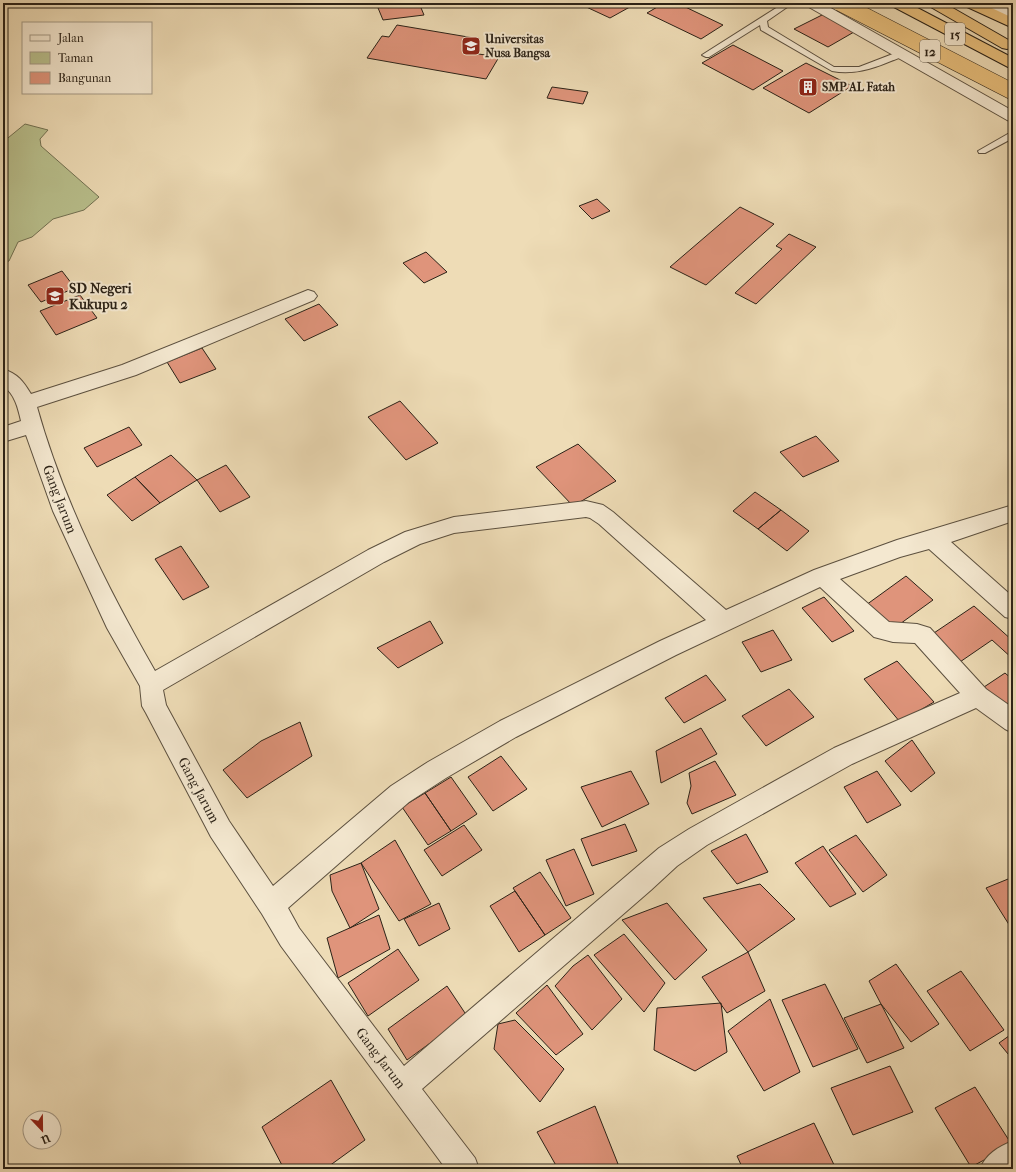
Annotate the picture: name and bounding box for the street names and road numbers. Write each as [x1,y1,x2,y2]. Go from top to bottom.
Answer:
road number: 15 [945,23,965,45]
road number: 12 [920,40,940,62]
street label: Gang Jarum [39,463,80,536]
street label: Gang Jarum [174,754,223,826]
street label: Gang Jarum [352,1024,409,1092]

